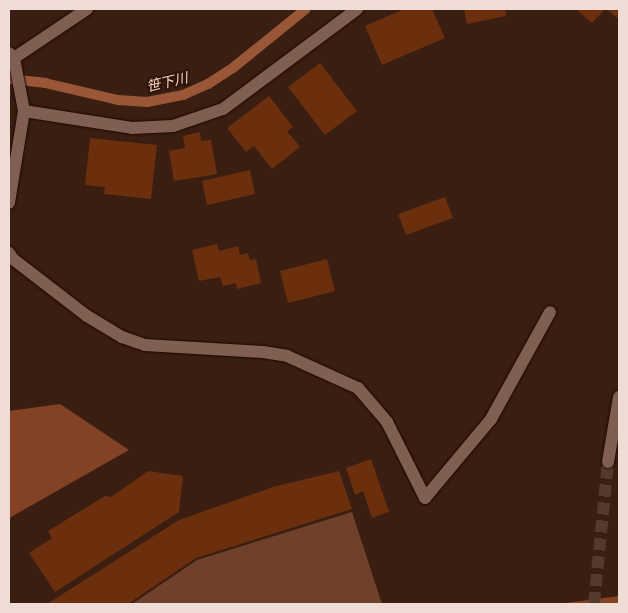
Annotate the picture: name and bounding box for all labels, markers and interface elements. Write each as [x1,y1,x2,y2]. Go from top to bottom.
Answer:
water label: 笹下川 [145,69,189,95]

